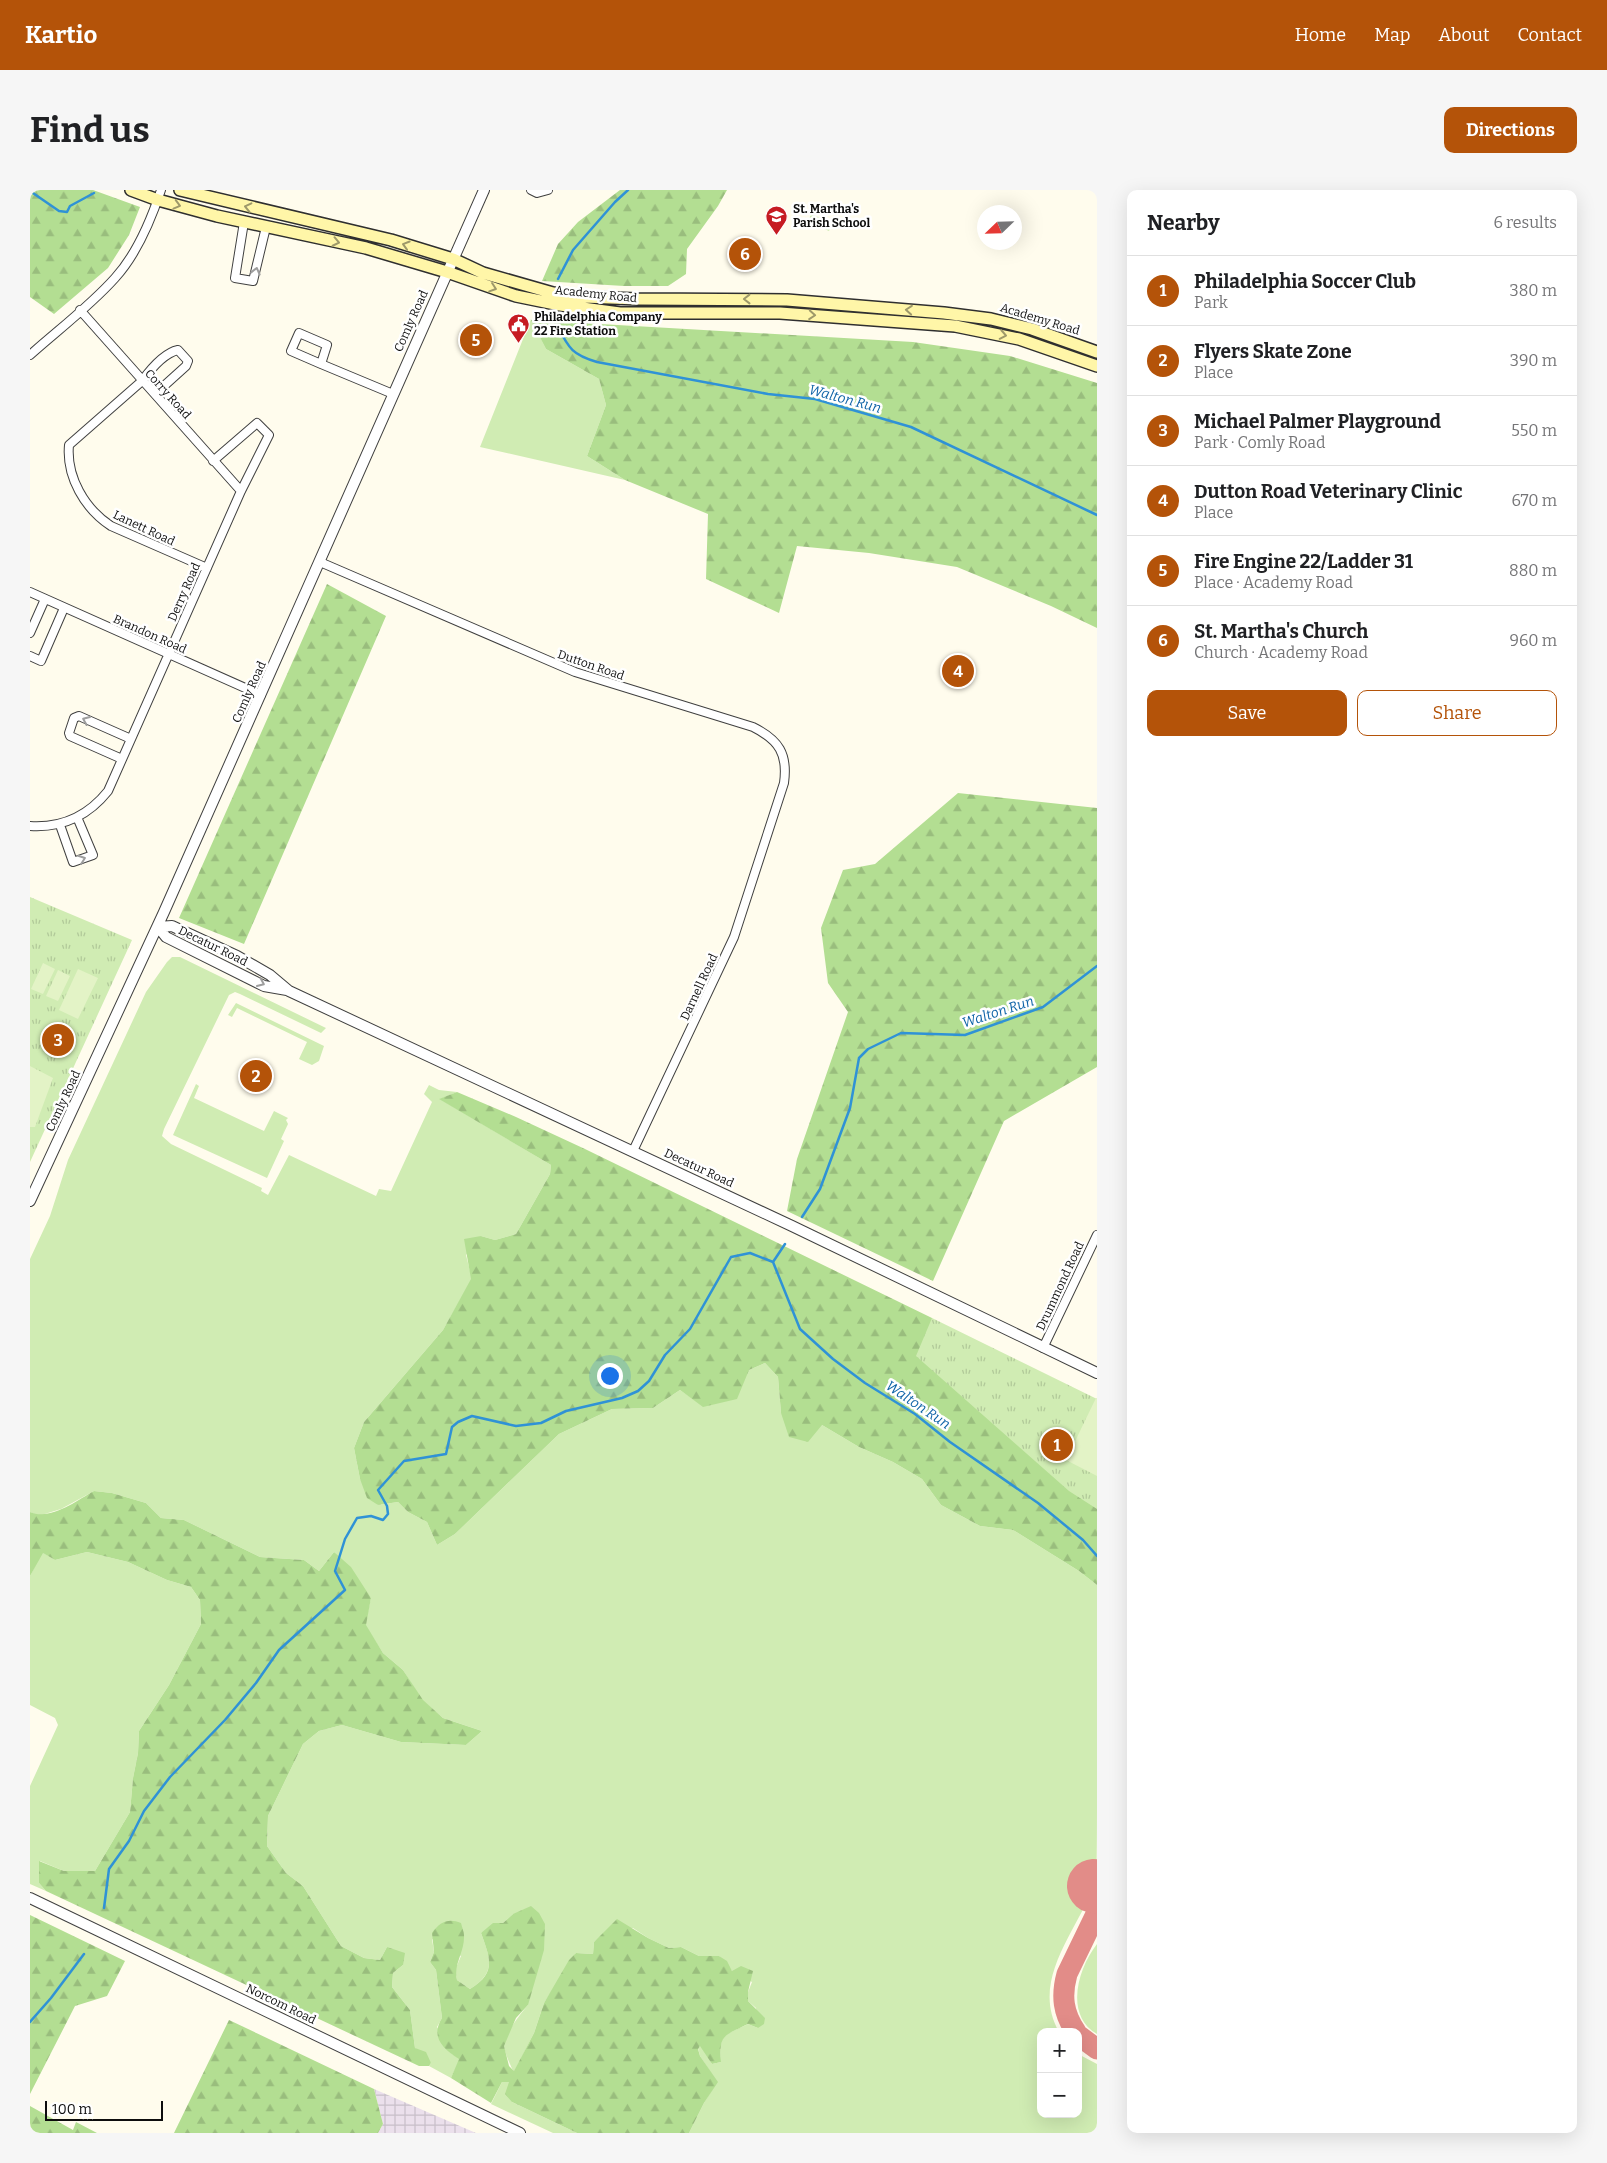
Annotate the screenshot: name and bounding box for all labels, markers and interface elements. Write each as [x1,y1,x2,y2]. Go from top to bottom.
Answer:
text: Kartio [25,21,97,49]
text: Home [1295,24,1346,46]
text: Map [1374,24,1410,46]
text: About [1438,24,1489,46]
text: Contact [1517,24,1582,46]
button: Directions [1444,107,1577,153]
text: Find us [30,109,150,151]
one-way arrow [173,200,181,210]
one-way arrow [244,202,253,213]
place label: St. Martha's Parish School [793,202,871,230]
school or university icon: St. Martha's Parish School [765,204,789,235]
north arrow [977,205,1022,250]
text: Nearby [1147,210,1220,236]
text: 6 results [1494,213,1557,232]
pin: 6 [729,235,761,273]
one-way arrow [331,236,340,247]
one-way arrow [403,240,411,250]
one-way arrow [250,267,261,276]
text: Philadelphia Soccer Club [1194,270,1416,293]
text: 1 [1160,281,1166,300]
text: 380 m [1510,281,1557,300]
one-way arrow [488,282,497,292]
street label: Academy Road [554,283,638,305]
street label: Comly Road [391,288,431,354]
text: Park [1194,293,1228,312]
one-way arrow [742,294,750,304]
street label: Academy Road [998,300,1082,338]
one-way arrow [904,304,912,315]
one-way arrow [808,309,816,320]
place label: Philadelphia Company 22 Fire Station [534,310,662,338]
public building icon: Philadelphia Company 22 Fire Station [506,312,530,343]
pin: 5 [460,321,492,359]
one-way arrow [998,330,1007,340]
text: Flyers Skate Zone [1194,340,1352,363]
text: 2 [1158,351,1168,370]
text: 390 m [1510,351,1557,370]
text: Place [1194,363,1233,382]
street label: Corry Road [142,366,194,422]
water label: Walton Run [807,381,883,417]
text: Michael Palmer Playground [1194,410,1441,433]
text: 3 [1158,421,1168,440]
text: 550 m [1511,421,1557,440]
text: Park · Comly Road [1194,433,1326,452]
text: Dutton Road Veterinary Clinic [1194,480,1462,503]
text: 4 [1158,491,1168,510]
text: 670 m [1511,491,1557,510]
text: Place [1194,503,1233,522]
street label: Lanett Road [111,508,177,548]
text: Fire Engine 22/Ladder 31 [1194,550,1413,573]
street label: Derry Road [165,561,203,623]
text: 5 [1159,561,1167,580]
text: 880 m [1509,561,1557,580]
text: Place · Academy Road [1194,573,1353,592]
street label: Brandon Road [111,612,189,656]
text: St. Martha's Church [1194,620,1368,643]
text: 6 [1158,631,1168,650]
text: 960 m [1510,631,1557,650]
text: Church · Academy Road [1194,643,1368,662]
street label: Dutton Road [556,647,626,683]
pin: 4 [942,652,974,690]
street label: Comly Road [229,659,269,725]
button: Save [1147,690,1347,736]
button: Share [1357,690,1557,736]
one-way arrow [82,715,91,726]
one-way arrow [77,855,85,865]
street label: Decatur Road [176,923,250,969]
street label: Darnell Road [677,952,721,1022]
one-way arrow [256,977,265,988]
water label: Walton Run [960,992,1036,1032]
pin: 3 [42,1021,74,1059]
pin: 2 [240,1057,272,1095]
street label: Comly Road [43,1068,83,1134]
street label: Decatur Road [662,1146,736,1190]
street label: Drummond Road [1033,1239,1087,1333]
your location [597,1363,623,1389]
water label: Walton Run [882,1377,954,1433]
pin: 1 [1041,1426,1073,1464]
street label: Norcom Road [244,1981,318,2027]
map controls [1037,2028,1082,2118]
button: + [1037,2028,1082,2073]
button: − [1037,2073,1082,2118]
scale bar [45,2098,162,2121]
text: 100 m [52,2101,92,2118]

